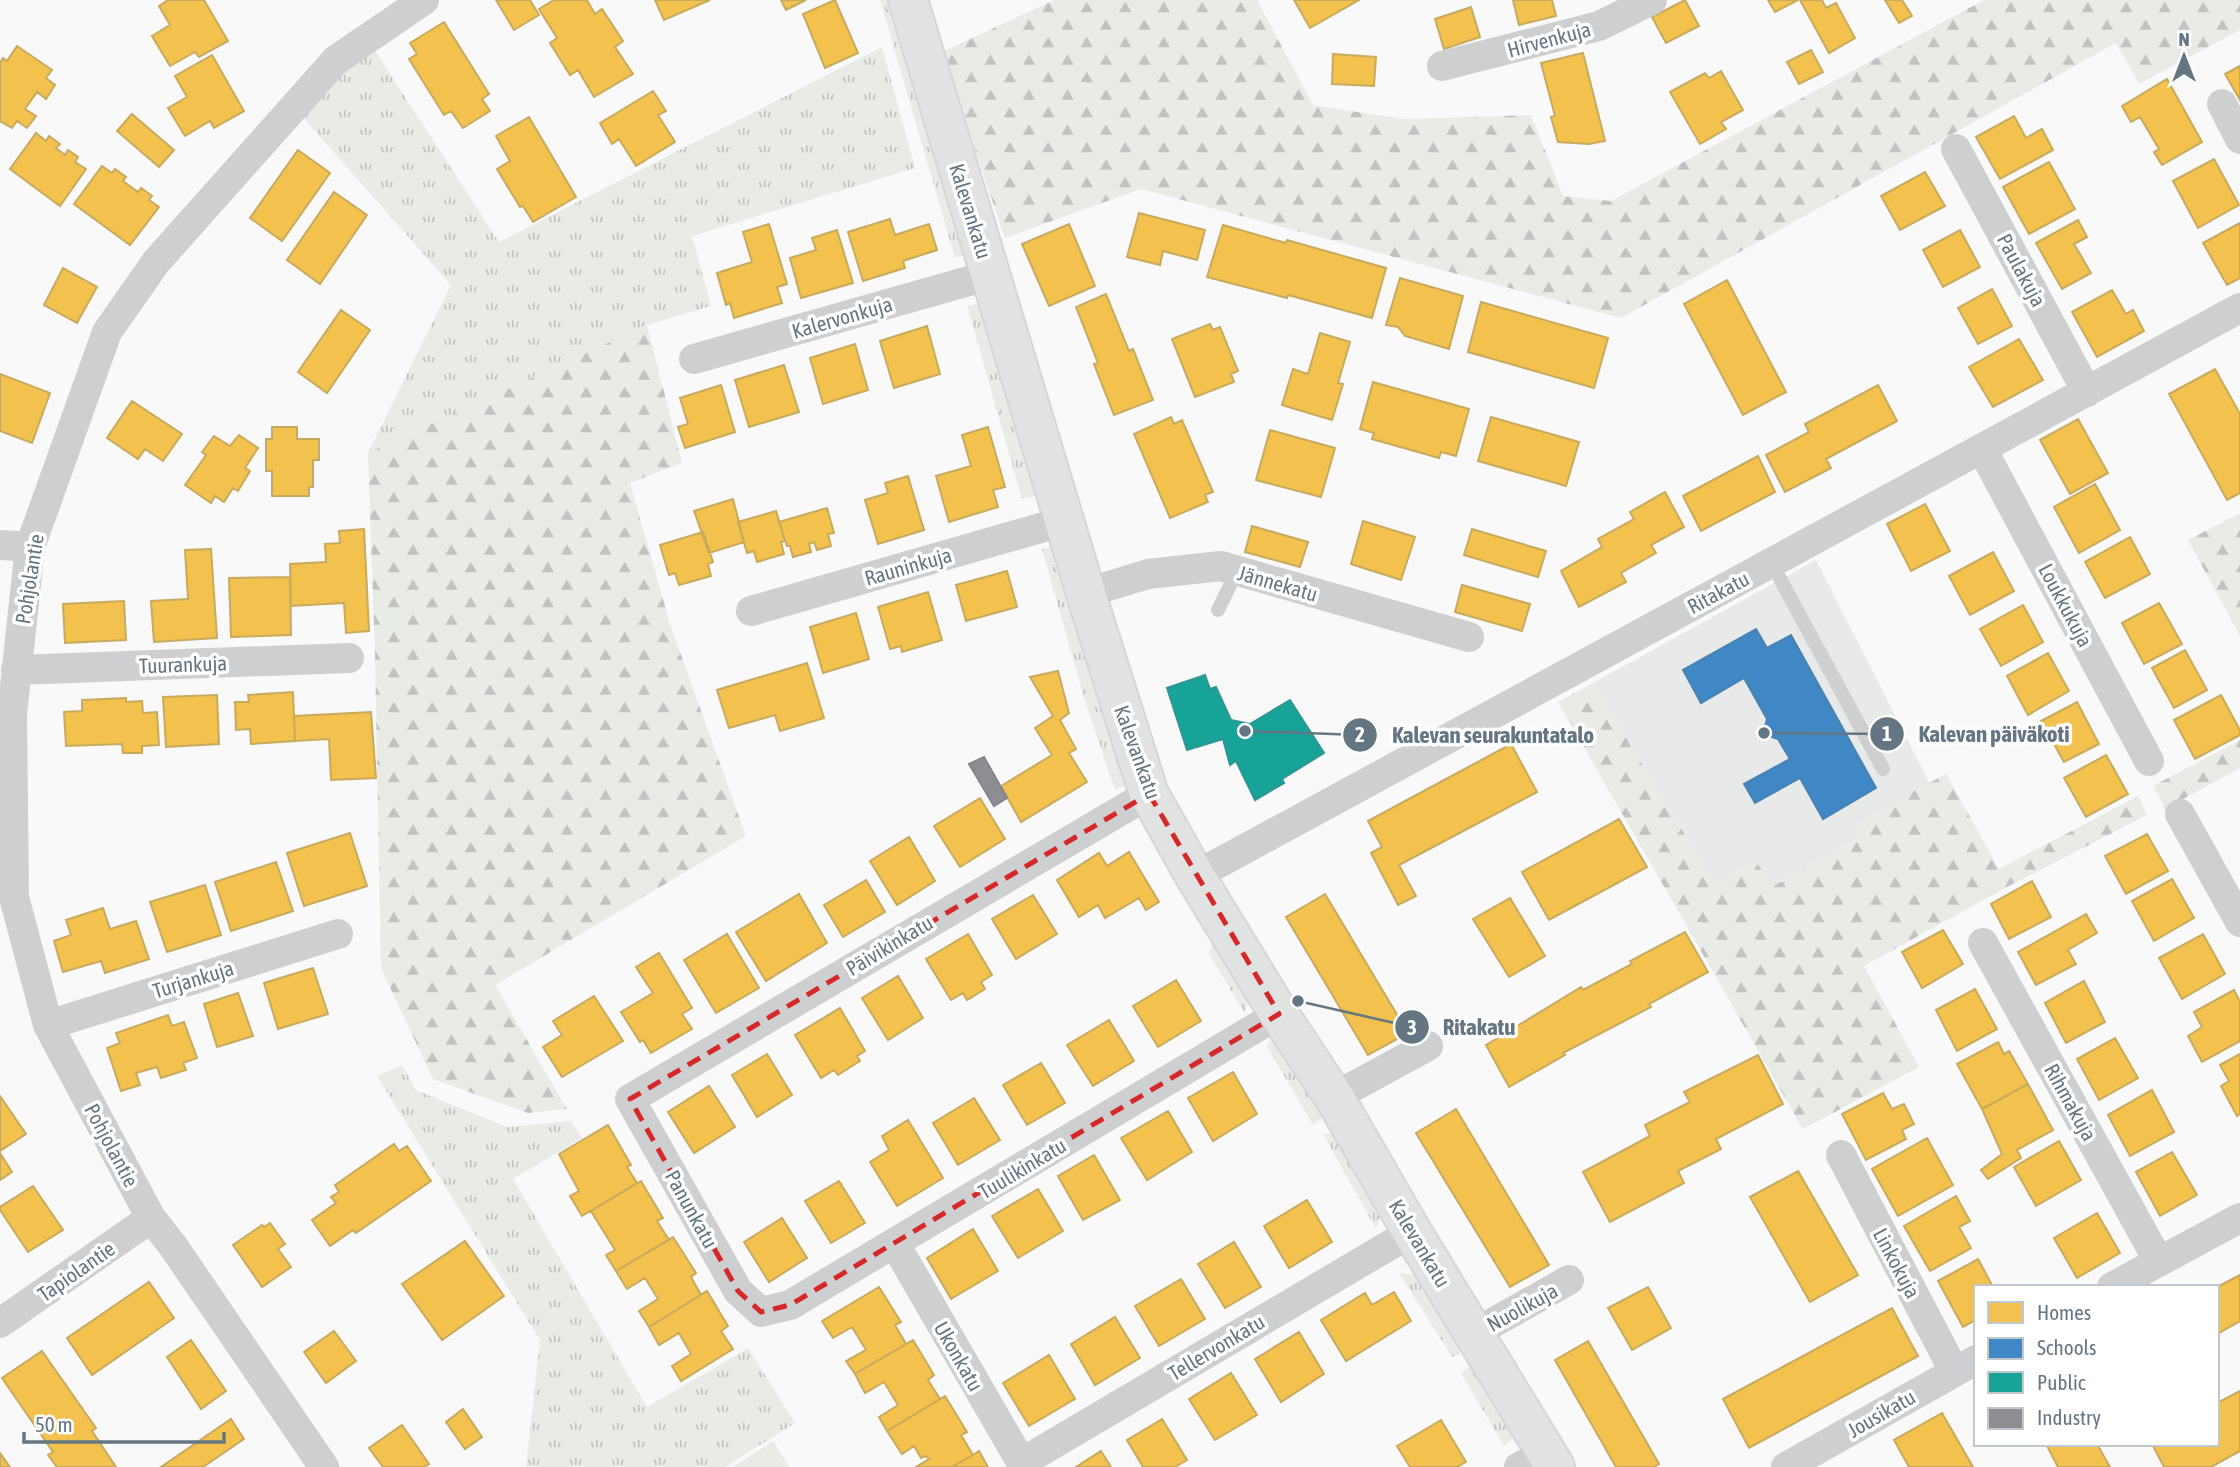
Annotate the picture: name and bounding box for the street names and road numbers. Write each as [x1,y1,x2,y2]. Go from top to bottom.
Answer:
street label: Hirvenkuja [1505,16,1593,62]
street label: Kalevankatu [945,161,997,261]
street label: Paulakuja [1993,229,2051,311]
street label: Kalervonkuja [789,291,895,343]
street label: Pohjolantie [10,532,48,626]
street label: Rauninkuja [862,542,954,590]
street label: Loukkukuja [2034,559,2098,651]
street label: Jännekatu [1235,560,1321,606]
street label: Ritakatu [1683,566,1753,618]
street label: Tuurankuja [139,650,227,678]
street label: Kalevankatu [1110,702,1166,802]
street label: Päivikinkatu [841,910,937,980]
street label: Turjankuja [150,955,236,1003]
street label: Rihmakuja [2040,1059,2102,1145]
street label: Pohjolantie [80,1099,144,1191]
street label: Tuulikinkatu [974,1133,1070,1203]
street label: Panunkatu [661,1166,723,1252]
street label: Kalevankatu [1385,1195,1455,1291]
street label: Linkokuja [1869,1224,1925,1302]
street label: Tapiolantie [33,1236,119,1306]
street label: Nuolikuja [1483,1278,1561,1336]
street label: Tellervonkatu [1164,1309,1268,1385]
street label: Ukonkatu [929,1317,989,1395]
street label: Jousikatu [1843,1384,1919,1442]

